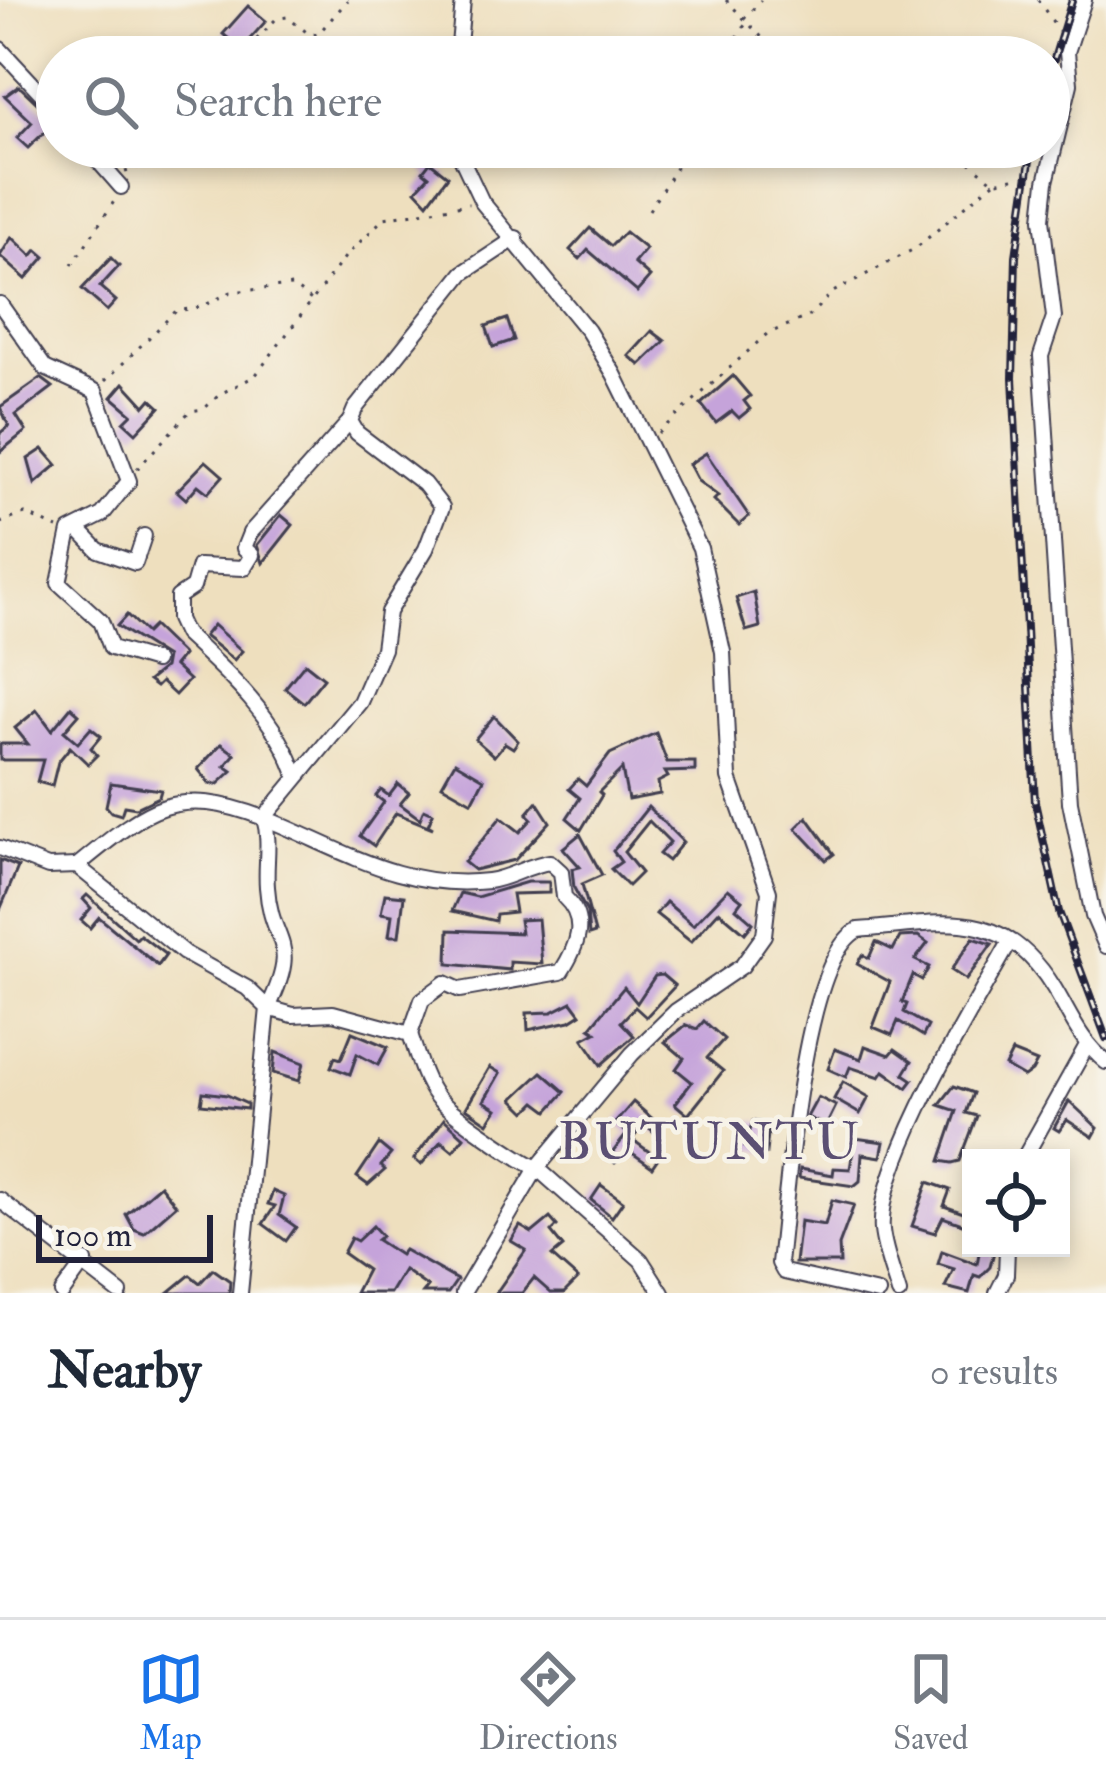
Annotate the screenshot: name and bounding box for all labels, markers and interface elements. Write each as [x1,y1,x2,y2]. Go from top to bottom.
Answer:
search box [36,36,1070,168]
icon: search [78,69,144,135]
text: Search here [174,74,382,130]
district label: BUTUNTU [558,1111,862,1175]
map controls [962,1149,1070,1257]
button: locate [962,1149,1070,1257]
scale bar [36,1209,213,1262]
text: 100 m [54,1215,132,1256]
text: Nearby [48,1339,201,1403]
text: 0 results [930,1347,1058,1396]
tab: Map [138,1646,204,1759]
tab: Directions [479,1646,618,1759]
tab: Saved [893,1646,968,1759]

